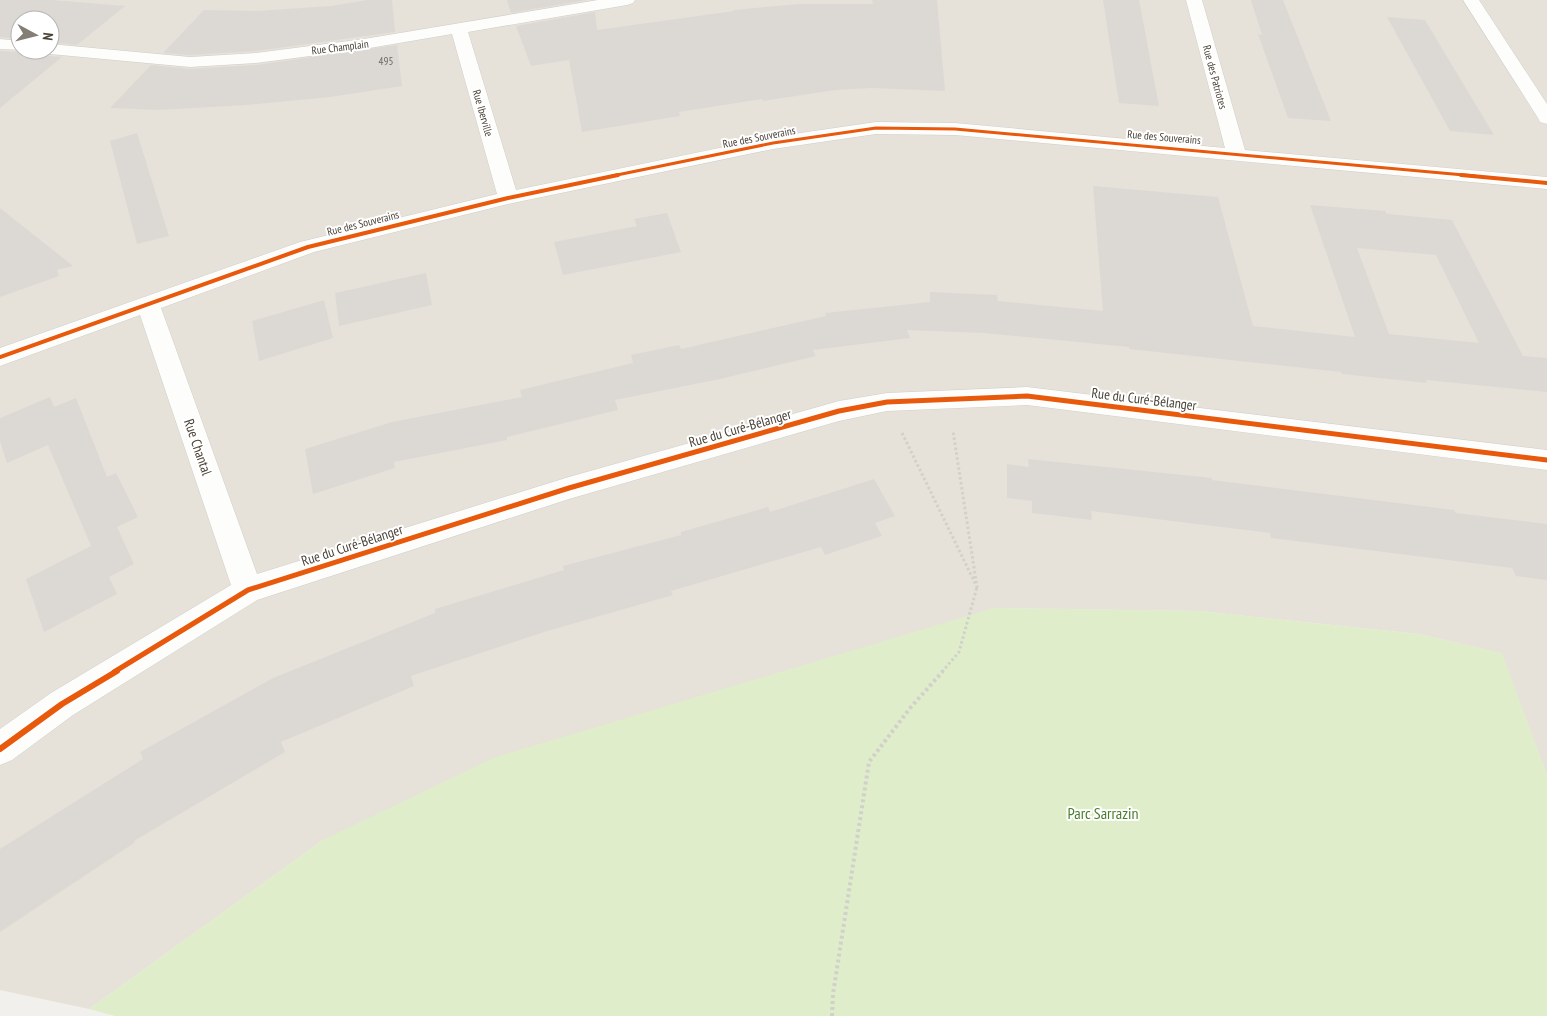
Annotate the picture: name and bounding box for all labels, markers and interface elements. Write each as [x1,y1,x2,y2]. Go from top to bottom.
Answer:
north arrow [10,10,60,60]
text: N [39,32,57,41]
street label: Rue Champlain [311,37,369,57]
street label: Rue des Patriotes [1200,43,1230,111]
house number: 495 [379,54,393,68]
street label: Rue Iberville [470,88,496,139]
street label: Rue des Souverains [721,123,797,151]
street label: Rue des Souverains [1127,127,1202,147]
street label: Rue des Souverains [326,207,401,239]
street label: Rue du Curé-Bélanger [1090,384,1198,414]
street label: Rue du Curé-Bélanger [687,405,793,451]
street label: Rue Chantal [180,416,216,478]
street label: Rue du Curé-Bélanger [299,520,405,570]
park label: Parc Sarrazin [1067,803,1139,823]

